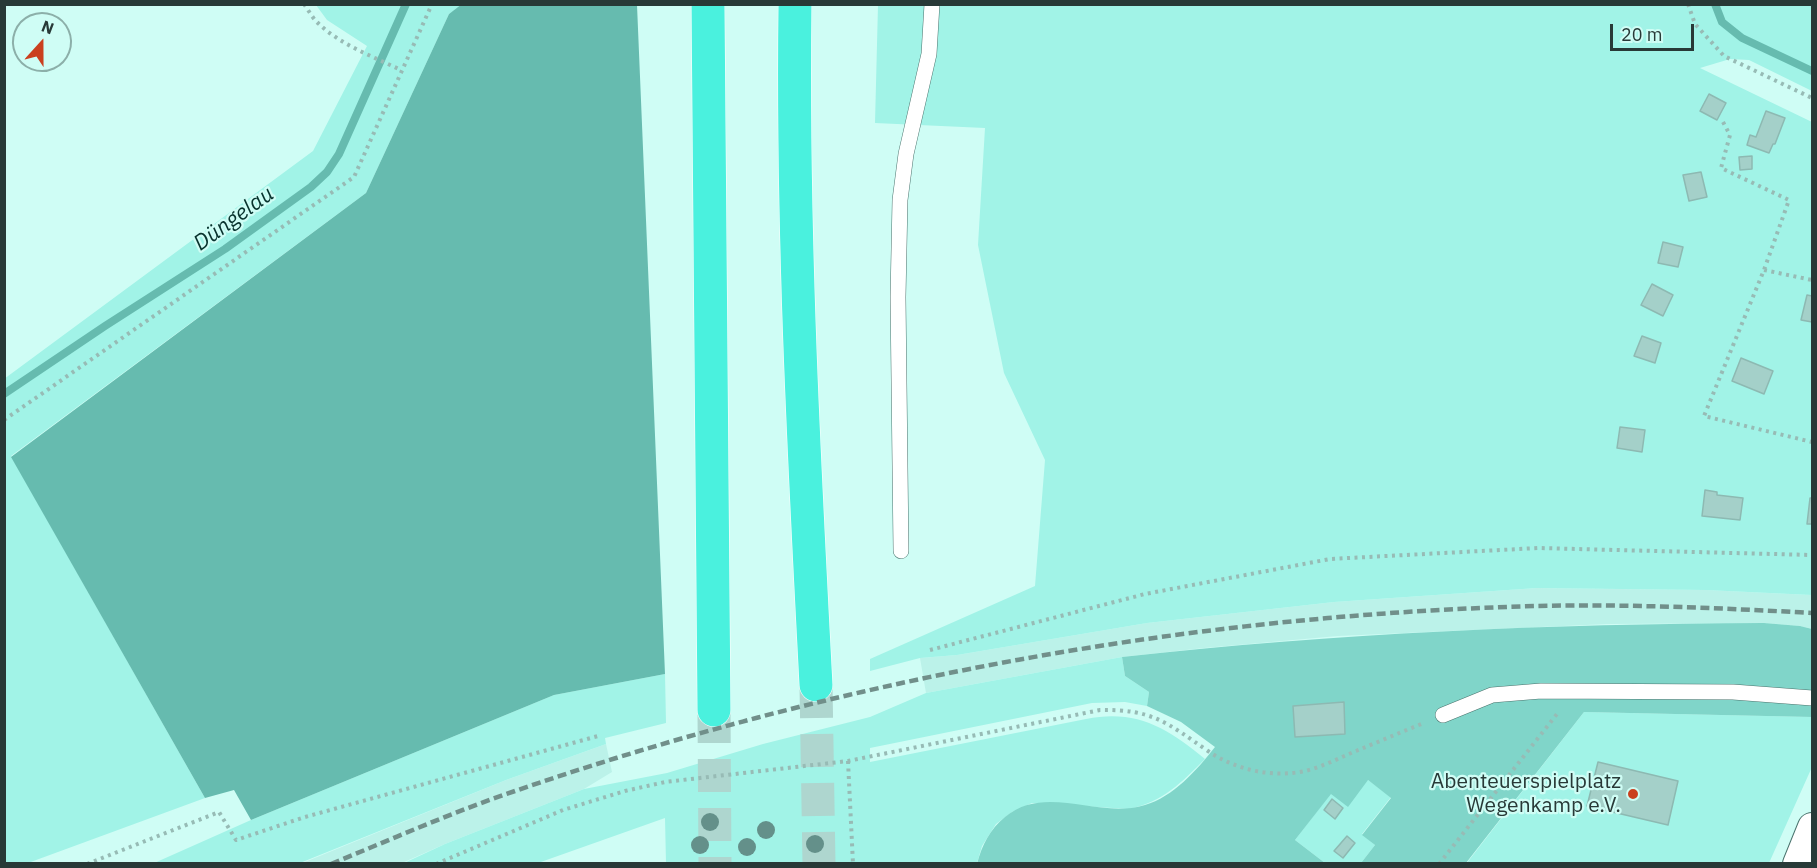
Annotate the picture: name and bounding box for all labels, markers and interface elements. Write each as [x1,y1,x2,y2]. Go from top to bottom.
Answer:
north arrow [12,12,72,72]
scale bar [1613,12,1697,50]
text: N [39,16,57,38]
text: 20 m [1621,23,1663,46]
water label: Düngelau [189,181,279,257]
place label: Abenteuerspielplatz Wegenkamp e.V. [1431,769,1621,819]
marker: Abenteuerspielplatz Wegenkamp e.V. [1626,787,1640,801]

